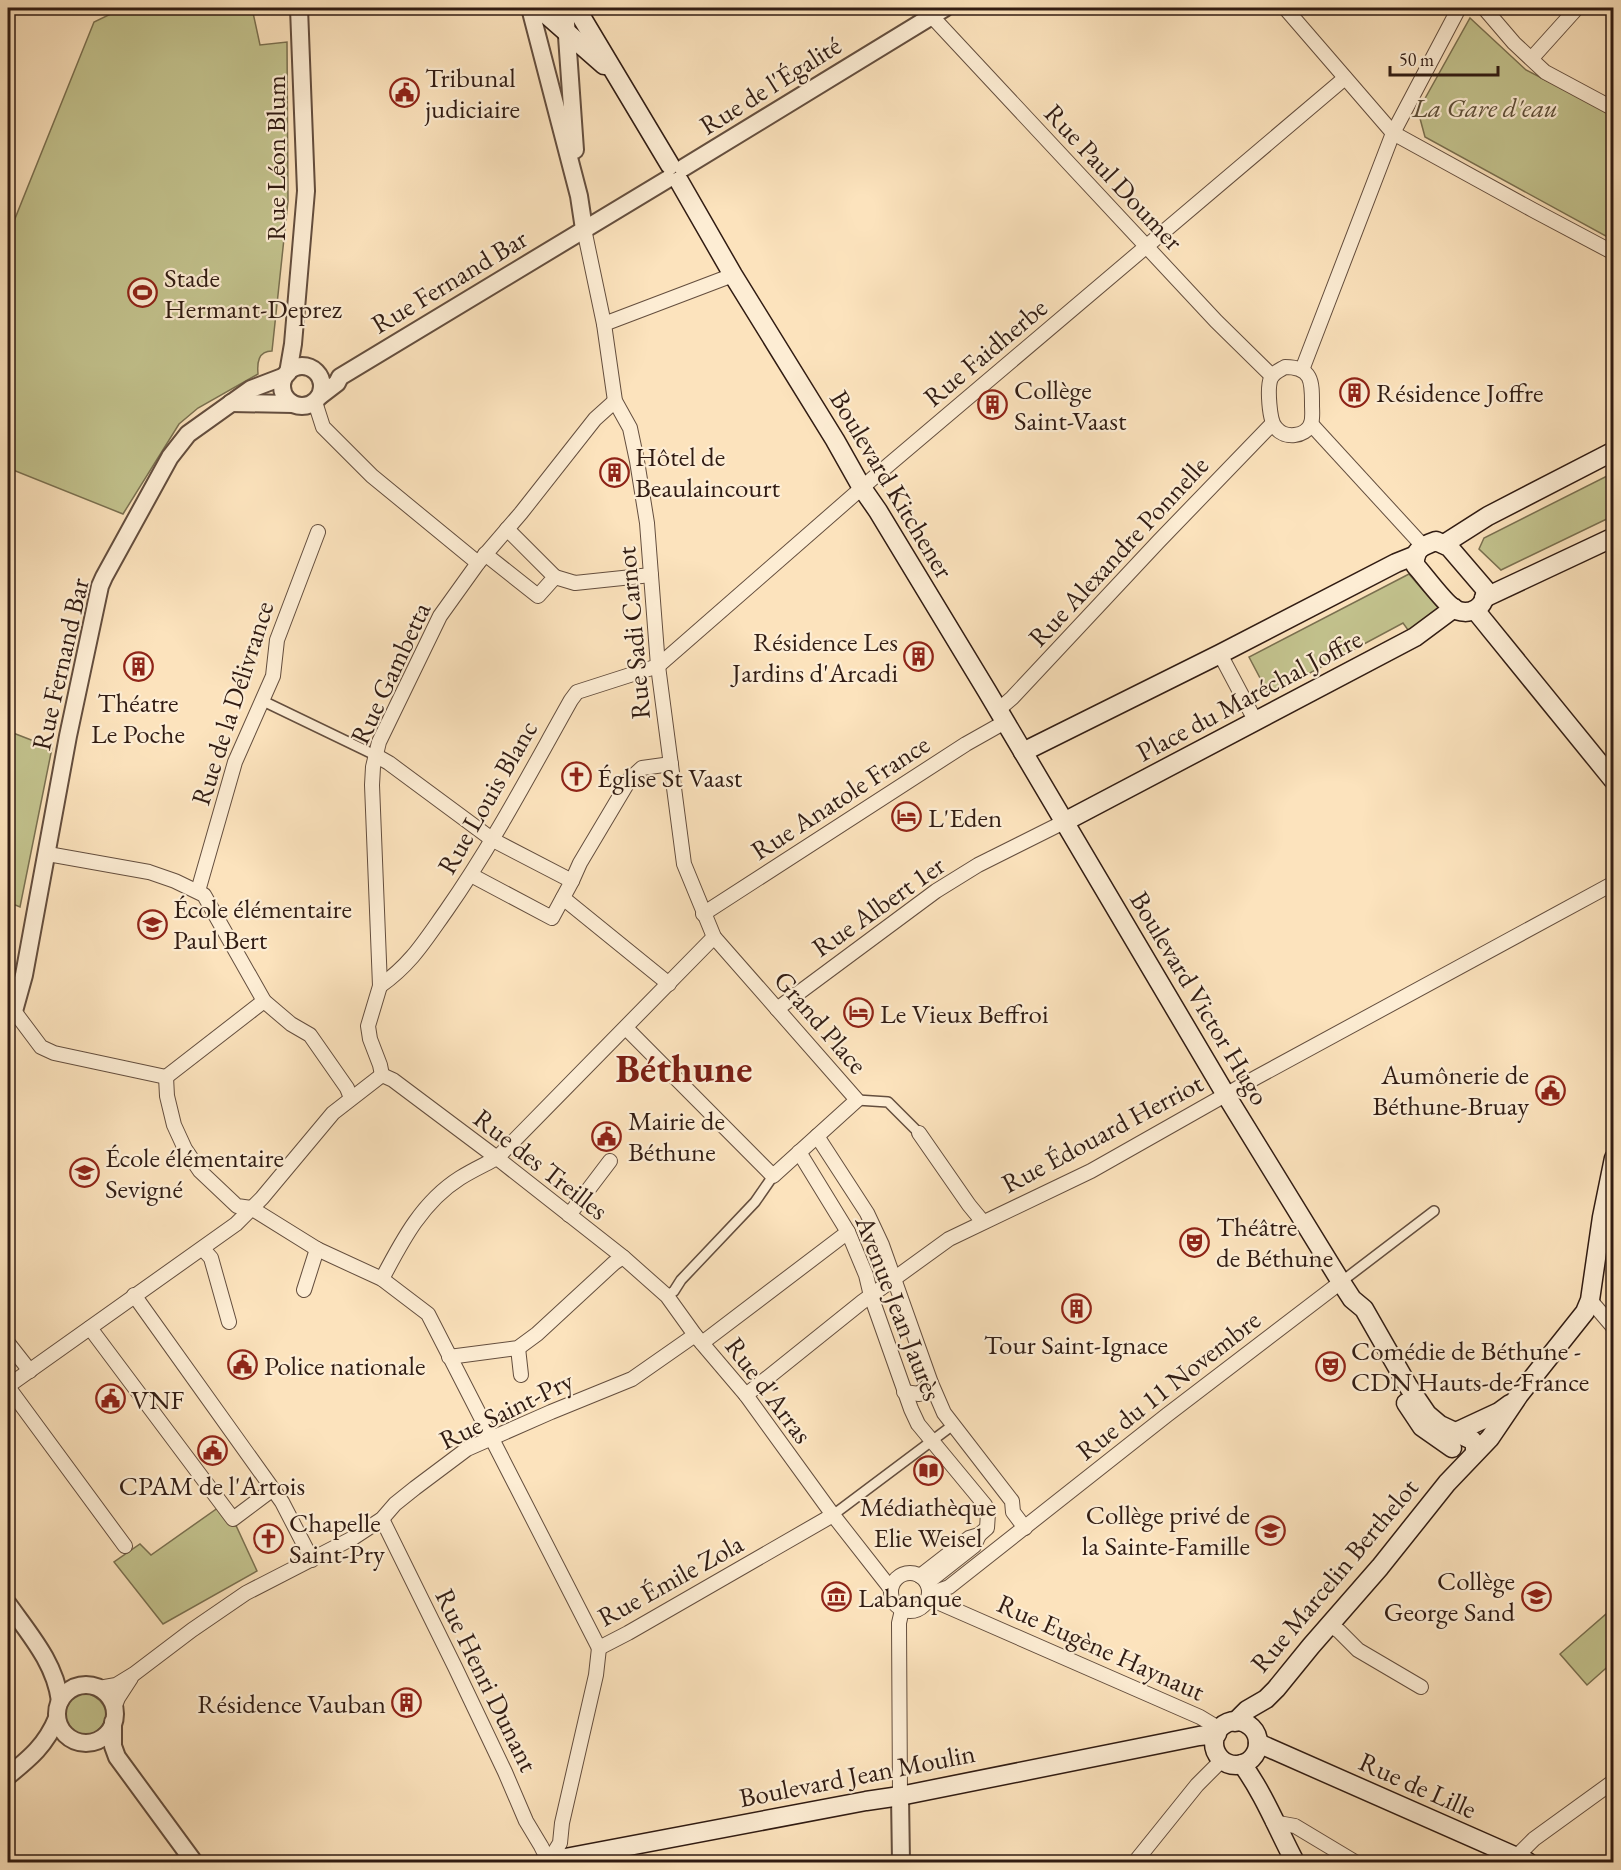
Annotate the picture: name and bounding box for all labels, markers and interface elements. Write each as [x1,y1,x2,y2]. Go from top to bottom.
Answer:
street label: Rue de l'Égalité [693,28,847,142]
scale bar [1390,39,1498,77]
text: 50 m [1399,48,1434,71]
place label: Tribunal judiciaire [424,60,520,126]
street label: Rue Léon Blum [258,75,293,241]
public building icon: Tribunal judiciaire [388,77,420,109]
park label: La Gare d'eau [1411,90,1558,125]
street label: Rue Paul Doumer [1037,96,1191,258]
street label: Rue Fernand Bar [365,221,533,341]
place label: Stade Hermant-Deprez [164,260,343,326]
sports icon: Stade Hermant-Deprez [127,277,159,309]
street label: Rue Faidherbe [916,290,1054,414]
place label: Collège Saint-Vaast [1014,372,1127,438]
place label: Résidence Joffre [1376,375,1544,410]
building icon: Résidence Joffre [1339,376,1371,408]
street label: Boulevard Kitchener [822,384,962,584]
building icon: Collège Saint-Vaast [977,389,1009,421]
place label: Hôtel de Beaulaincourt [635,439,781,505]
street label: Rue Alexandre Ponnelle [1020,448,1216,654]
building icon: Hôtel de Beaulaincourt [598,456,630,488]
street label: Rue Sadi Carnot [608,545,658,721]
street label: Rue Fernand Bar [23,574,97,754]
street label: Rue Gambetta [342,596,438,750]
street label: Rue de la Délivrance [183,597,281,809]
street label: Place du Maréchal Joffre [1130,621,1368,769]
place label: Résidence Les Jardins d'Arcadi [730,624,898,690]
building icon: Résidence Les Jardins d'Arcadi [903,641,935,673]
building icon: Théatre Le Poche [122,651,154,683]
place label: Théatre Le Poche [91,685,185,751]
street label: Rue Louis Blanc [429,714,545,880]
street label: Rue Anatole France [744,726,936,868]
place label: Église St Vaast [597,760,743,795]
church icon: Église St Vaast [560,761,592,793]
place label: L'Eden [928,800,1002,835]
hotel icon: L'Eden [891,801,923,833]
street label: Rue Albert 1er [805,847,951,965]
street label: Boulevard Victor Hugo [1122,885,1278,1111]
place label: École élémentaire Paul Bert [173,891,352,957]
school or university icon: École élémentaire Paul Bert [136,908,168,940]
street label: Grand Place [766,963,876,1081]
place label: Le Vieux Beffroi [880,996,1049,1031]
hotel icon: Le Vieux Beffroi [843,997,875,1029]
district label: Béthune [616,1043,752,1094]
place label: Aumônerie de Béthune-Bruay [1372,1057,1529,1123]
street label: Rue Édouard Herriot [995,1065,1209,1201]
public building icon: Aumônerie de Béthune-Bruay [1534,1074,1566,1106]
street label: Rue des Treilles [467,1100,615,1228]
place label: Mairie de Béthune [628,1103,725,1169]
public building icon: Mairie de Béthune [591,1120,623,1152]
place label: École élémentaire Sevigné [105,1140,284,1206]
school or university icon: École élémentaire Sevigné [68,1157,100,1189]
place label: Théâtre de Béthune [1216,1209,1333,1275]
street label: Avenue Jean Jaurès [847,1210,950,1406]
theatre icon: Théâtre de Béthune [1179,1226,1211,1258]
building icon: Tour Saint-Ignace [1060,1293,1092,1325]
street label: Rue du 11 Novembre [1069,1302,1267,1468]
place label: Tour Saint-Ignace [984,1327,1168,1362]
street label: Rue d'Arras [718,1330,820,1450]
place label: Comédie de Béthune - CDN Hauts-de-France [1351,1333,1589,1399]
place label: Police nationale [264,1348,426,1383]
public building icon: Police nationale [227,1349,259,1381]
theatre icon: Comédie de Béthune - CDN Hauts-de-France [1314,1350,1346,1382]
street label: Rue Saint-Pry [433,1362,579,1458]
place label: VNF [131,1382,185,1417]
public building icon: VNF [94,1383,126,1415]
public building icon: CPAM de l'Artois [196,1434,228,1466]
library icon: Médiathèque Elie Weisel [912,1455,944,1487]
place label: CPAM de l'Artois [119,1468,305,1503]
street label: Rue Marcelin Berthelot [1242,1470,1426,1679]
place label: Médiathèque Elie Weisel [860,1489,996,1555]
place label: Collège privé de la Sainte-Famille [1082,1497,1250,1563]
place label: Chapelle Saint-Pry [289,1505,385,1571]
school or university icon: Collège privé de la Sainte-Famille [1255,1514,1287,1546]
church icon: Chapelle Saint-Pry [252,1522,284,1554]
street label: Rue Émile Zola [591,1526,749,1634]
place label: Collège George Sand [1384,1563,1515,1629]
place label: Labanque [858,1580,962,1615]
school or university icon: Collège George Sand [1520,1580,1552,1612]
museum icon: Labanque [821,1581,853,1613]
street label: Rue Henri Dunant [428,1583,547,1778]
street label: Rue Eugène Haynaut [992,1586,1211,1709]
place label: Résidence Vauban [197,1686,386,1721]
building icon: Résidence Vauban [391,1687,423,1719]
street label: Boulevard Jean Moulin [736,1735,978,1815]
street label: Rue de Lille [1354,1744,1482,1826]

